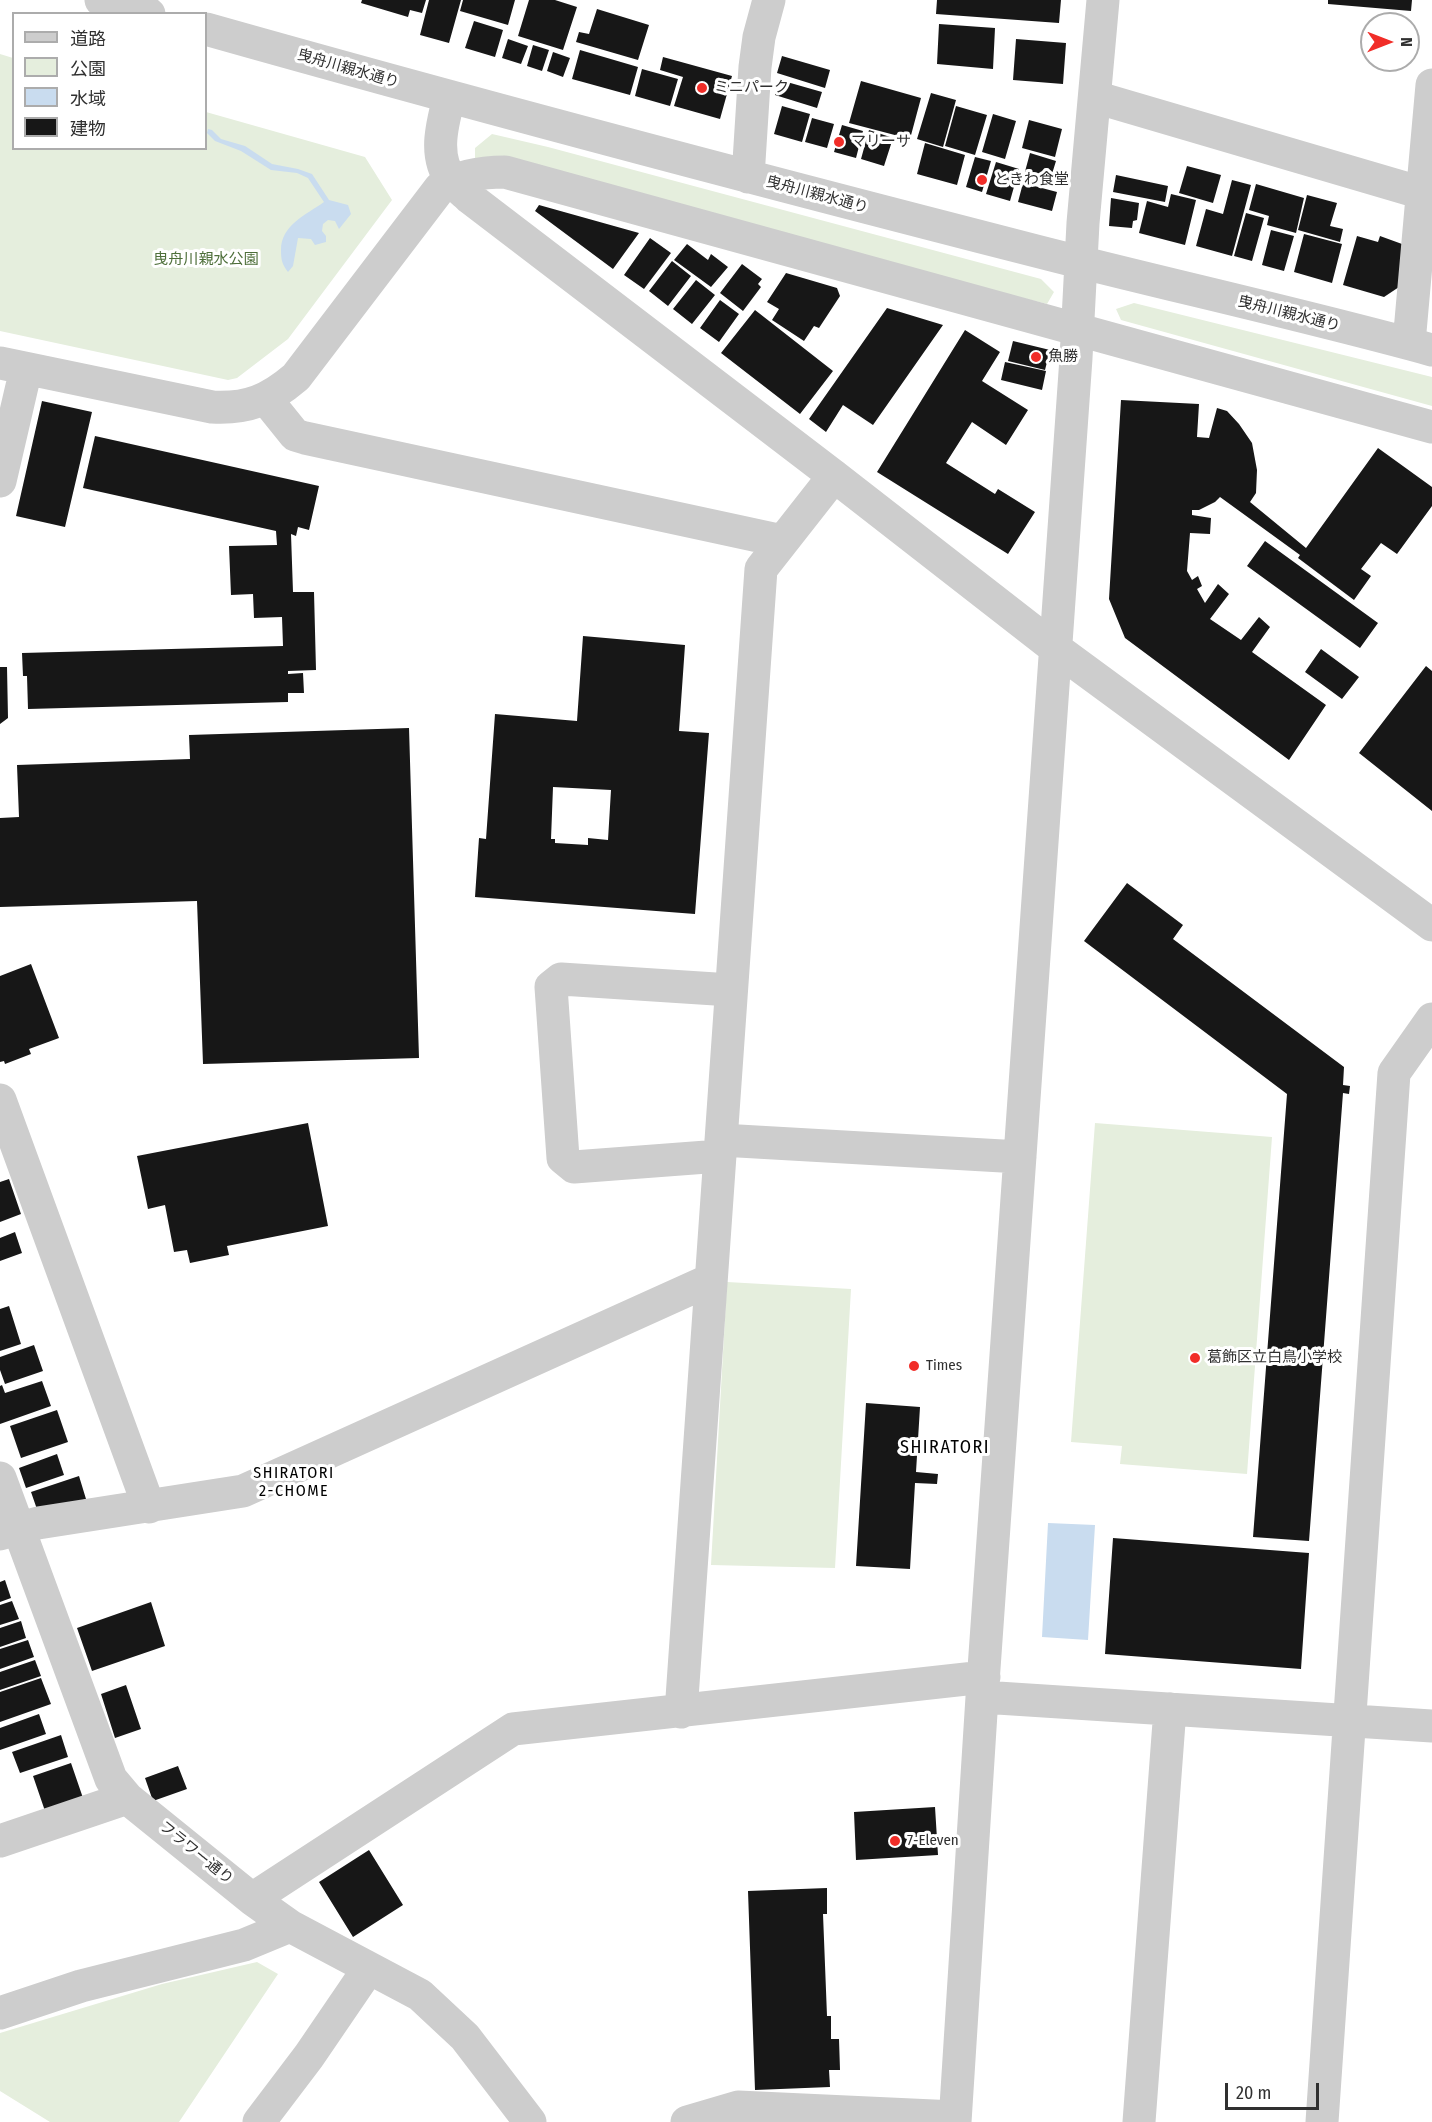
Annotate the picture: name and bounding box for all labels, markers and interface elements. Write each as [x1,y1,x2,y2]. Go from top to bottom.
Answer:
legend [12,12,207,150]
north arrow [1360,12,1420,72]
text: 道路 [70,28,106,50]
text: N [1397,37,1416,47]
street label: 曳舟川親水通り [295,46,401,92]
text: 公園 [70,58,106,80]
place label: ミニパーク [714,79,789,97]
marker: ミニパーク [695,81,709,95]
text: 水域 [70,88,106,110]
text: 建物 [70,118,106,140]
place label: マリーサ [851,133,911,151]
marker: マリーサ [832,135,846,149]
place label: ときわ食堂 [994,171,1069,189]
street label: 曳舟川親水通り [764,173,870,217]
marker: ときわ食堂 [975,173,989,187]
park label: 曳舟川親水公園 [154,251,258,269]
street label: 曳舟川親水通り [1236,293,1342,335]
place label: 魚勝 [1048,348,1078,366]
marker: 魚勝 [1029,350,1043,364]
place label: 葛飾区立白鳥小学校 [1207,1349,1342,1367]
marker: 葛飾区立白鳥小学校 [1188,1351,1202,1365]
place label: Times [926,1357,962,1375]
marker: Times [907,1359,921,1373]
district label: SHIRATORI [900,1437,990,1459]
district label: SHIRATORI 2-CHOME [253,1464,335,1502]
street label: フラワー通り [155,1818,237,1888]
place label: 7-Eleven [907,1832,959,1850]
marker: 7-Eleven [888,1834,902,1848]
scale bar [1228,2071,1322,2109]
text: 20 m [1236,2082,1271,2104]

